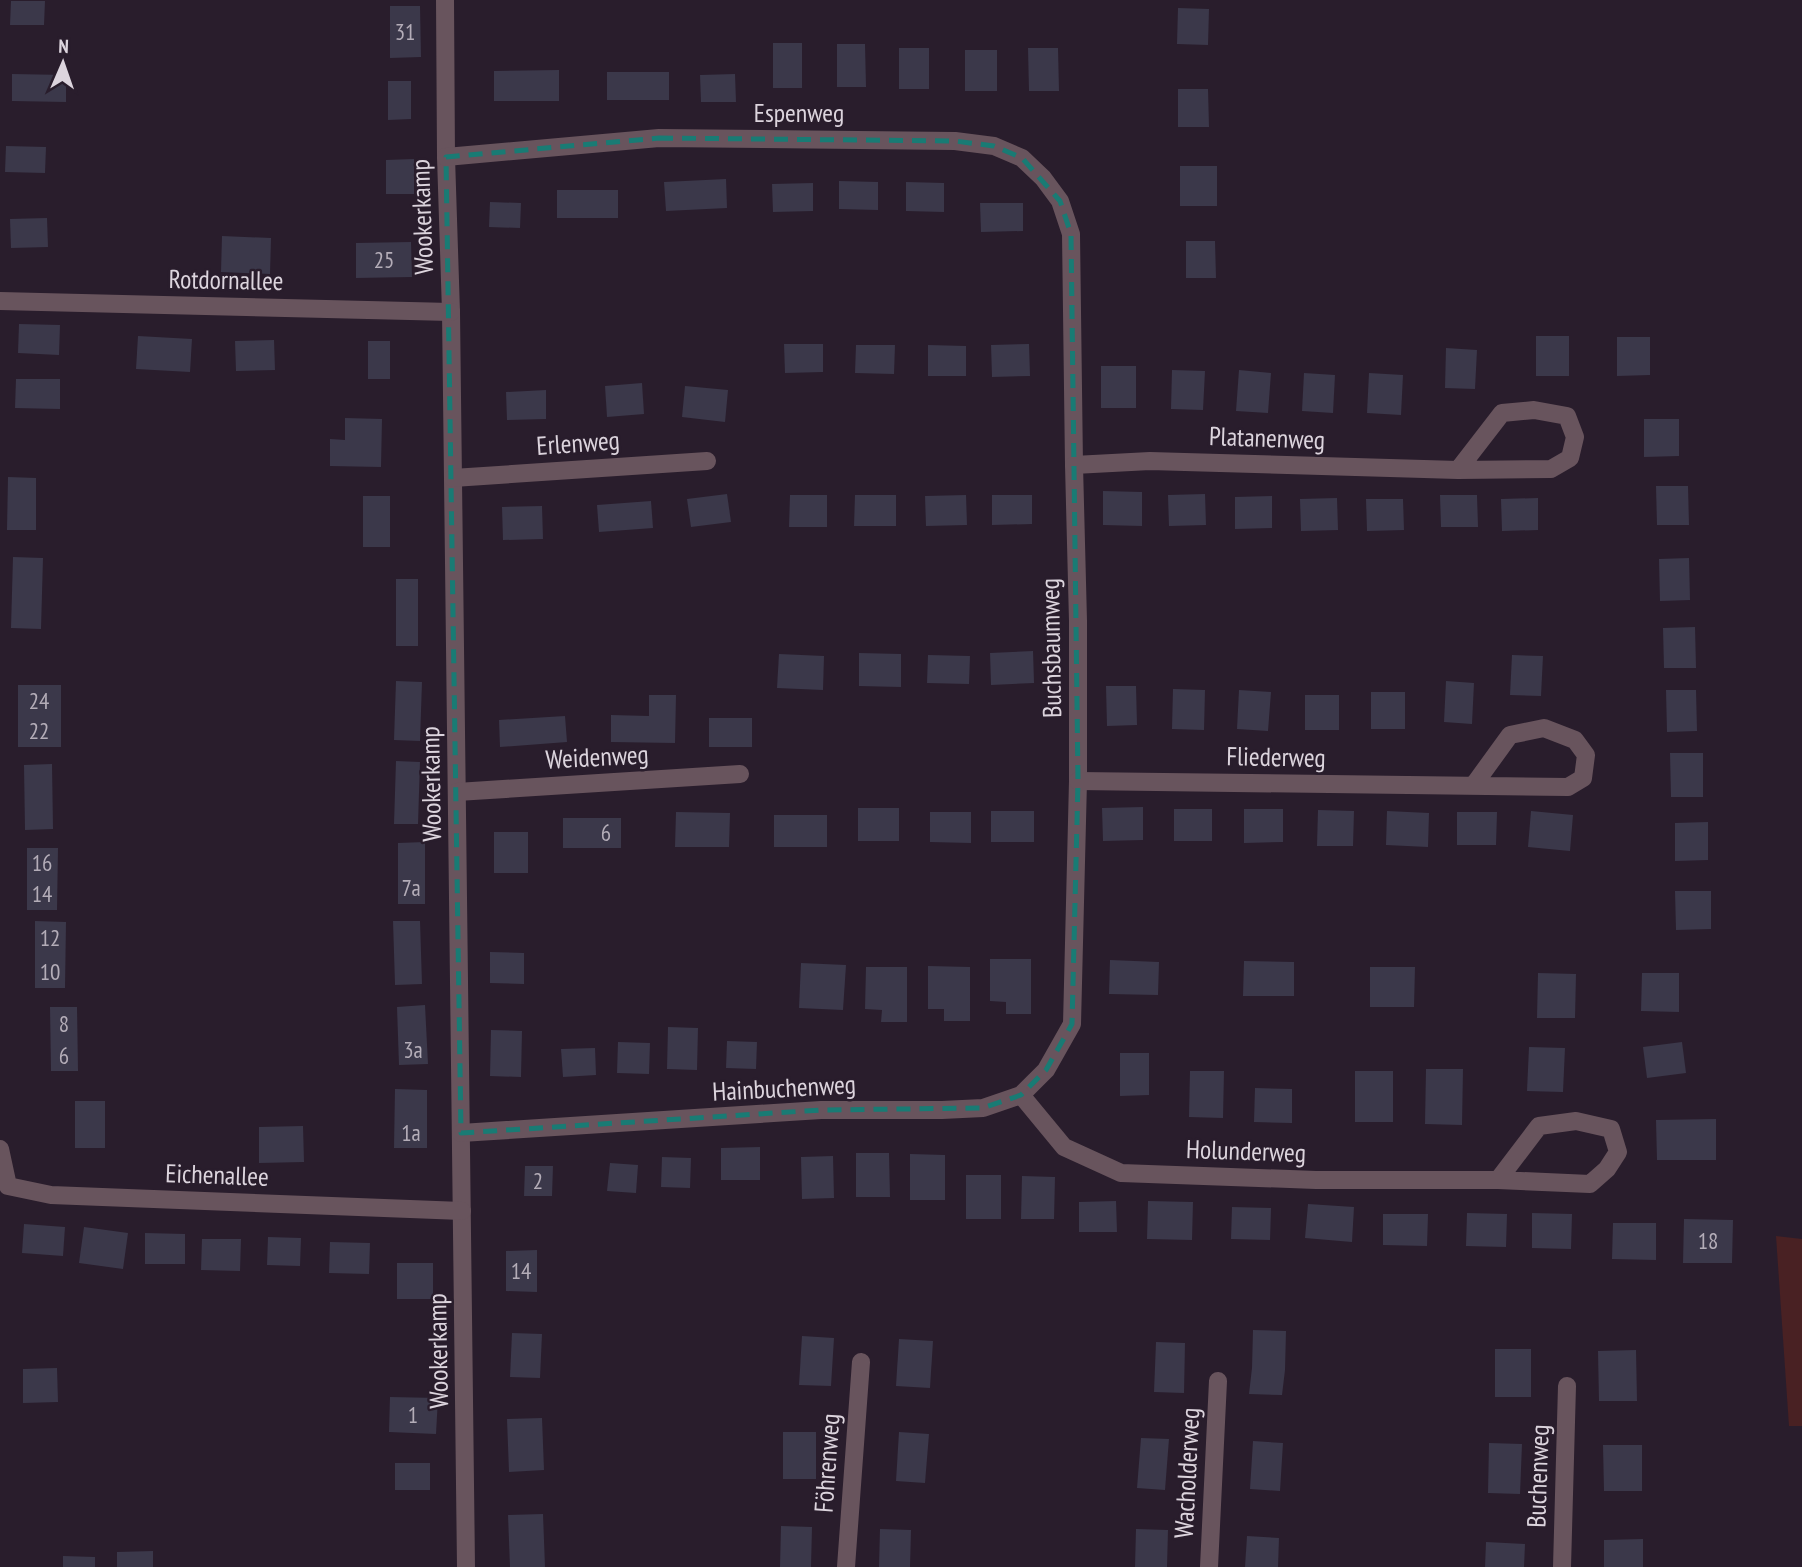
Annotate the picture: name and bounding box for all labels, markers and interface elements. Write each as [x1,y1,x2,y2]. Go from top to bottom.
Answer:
house number: 31 [395,17,415,46]
north arrow [28,28,98,98]
text: N [58,34,69,58]
street label: Espenweg [754,96,844,129]
street label: Wookerkamp [403,159,440,275]
house number: 25 [374,245,394,274]
street label: Rotdornallee [168,262,284,297]
street label: Platanenweg [1208,419,1326,456]
street label: Erlenweg [535,423,621,462]
street label: Buchsbaumweg [1033,578,1068,718]
house number: 24 [29,686,49,715]
house number: 22 [29,716,49,745]
street label: Wookerkamp [413,726,448,842]
street label: Weidenweg [545,737,649,776]
street label: Fliederweg [1226,739,1326,774]
house number: 6 [601,818,611,847]
house number: 16 [32,848,52,877]
house number: 7a [401,873,421,902]
house number: 14 [32,879,52,908]
house number: 12 [40,923,60,952]
house number: 10 [40,957,60,986]
house number: 8 [59,1009,69,1038]
house number: 3a [403,1035,423,1064]
house number: 6 [59,1041,69,1070]
street label: Hainbuchenweg [711,1067,857,1108]
house number: 1a [401,1118,421,1147]
street label: Holunderweg [1186,1132,1307,1169]
street label: Eichenallee [165,1156,269,1193]
house number: 2 [533,1166,543,1195]
house number: 18 [1698,1226,1718,1255]
house number: 14 [511,1256,531,1285]
street label: Wookerkamp [420,1293,455,1409]
house number: 1 [408,1400,418,1429]
street label: Wacholderweg [1167,1407,1206,1539]
street label: Föhrenweg [807,1412,846,1514]
street label: Buchenweg [1519,1424,1556,1528]

